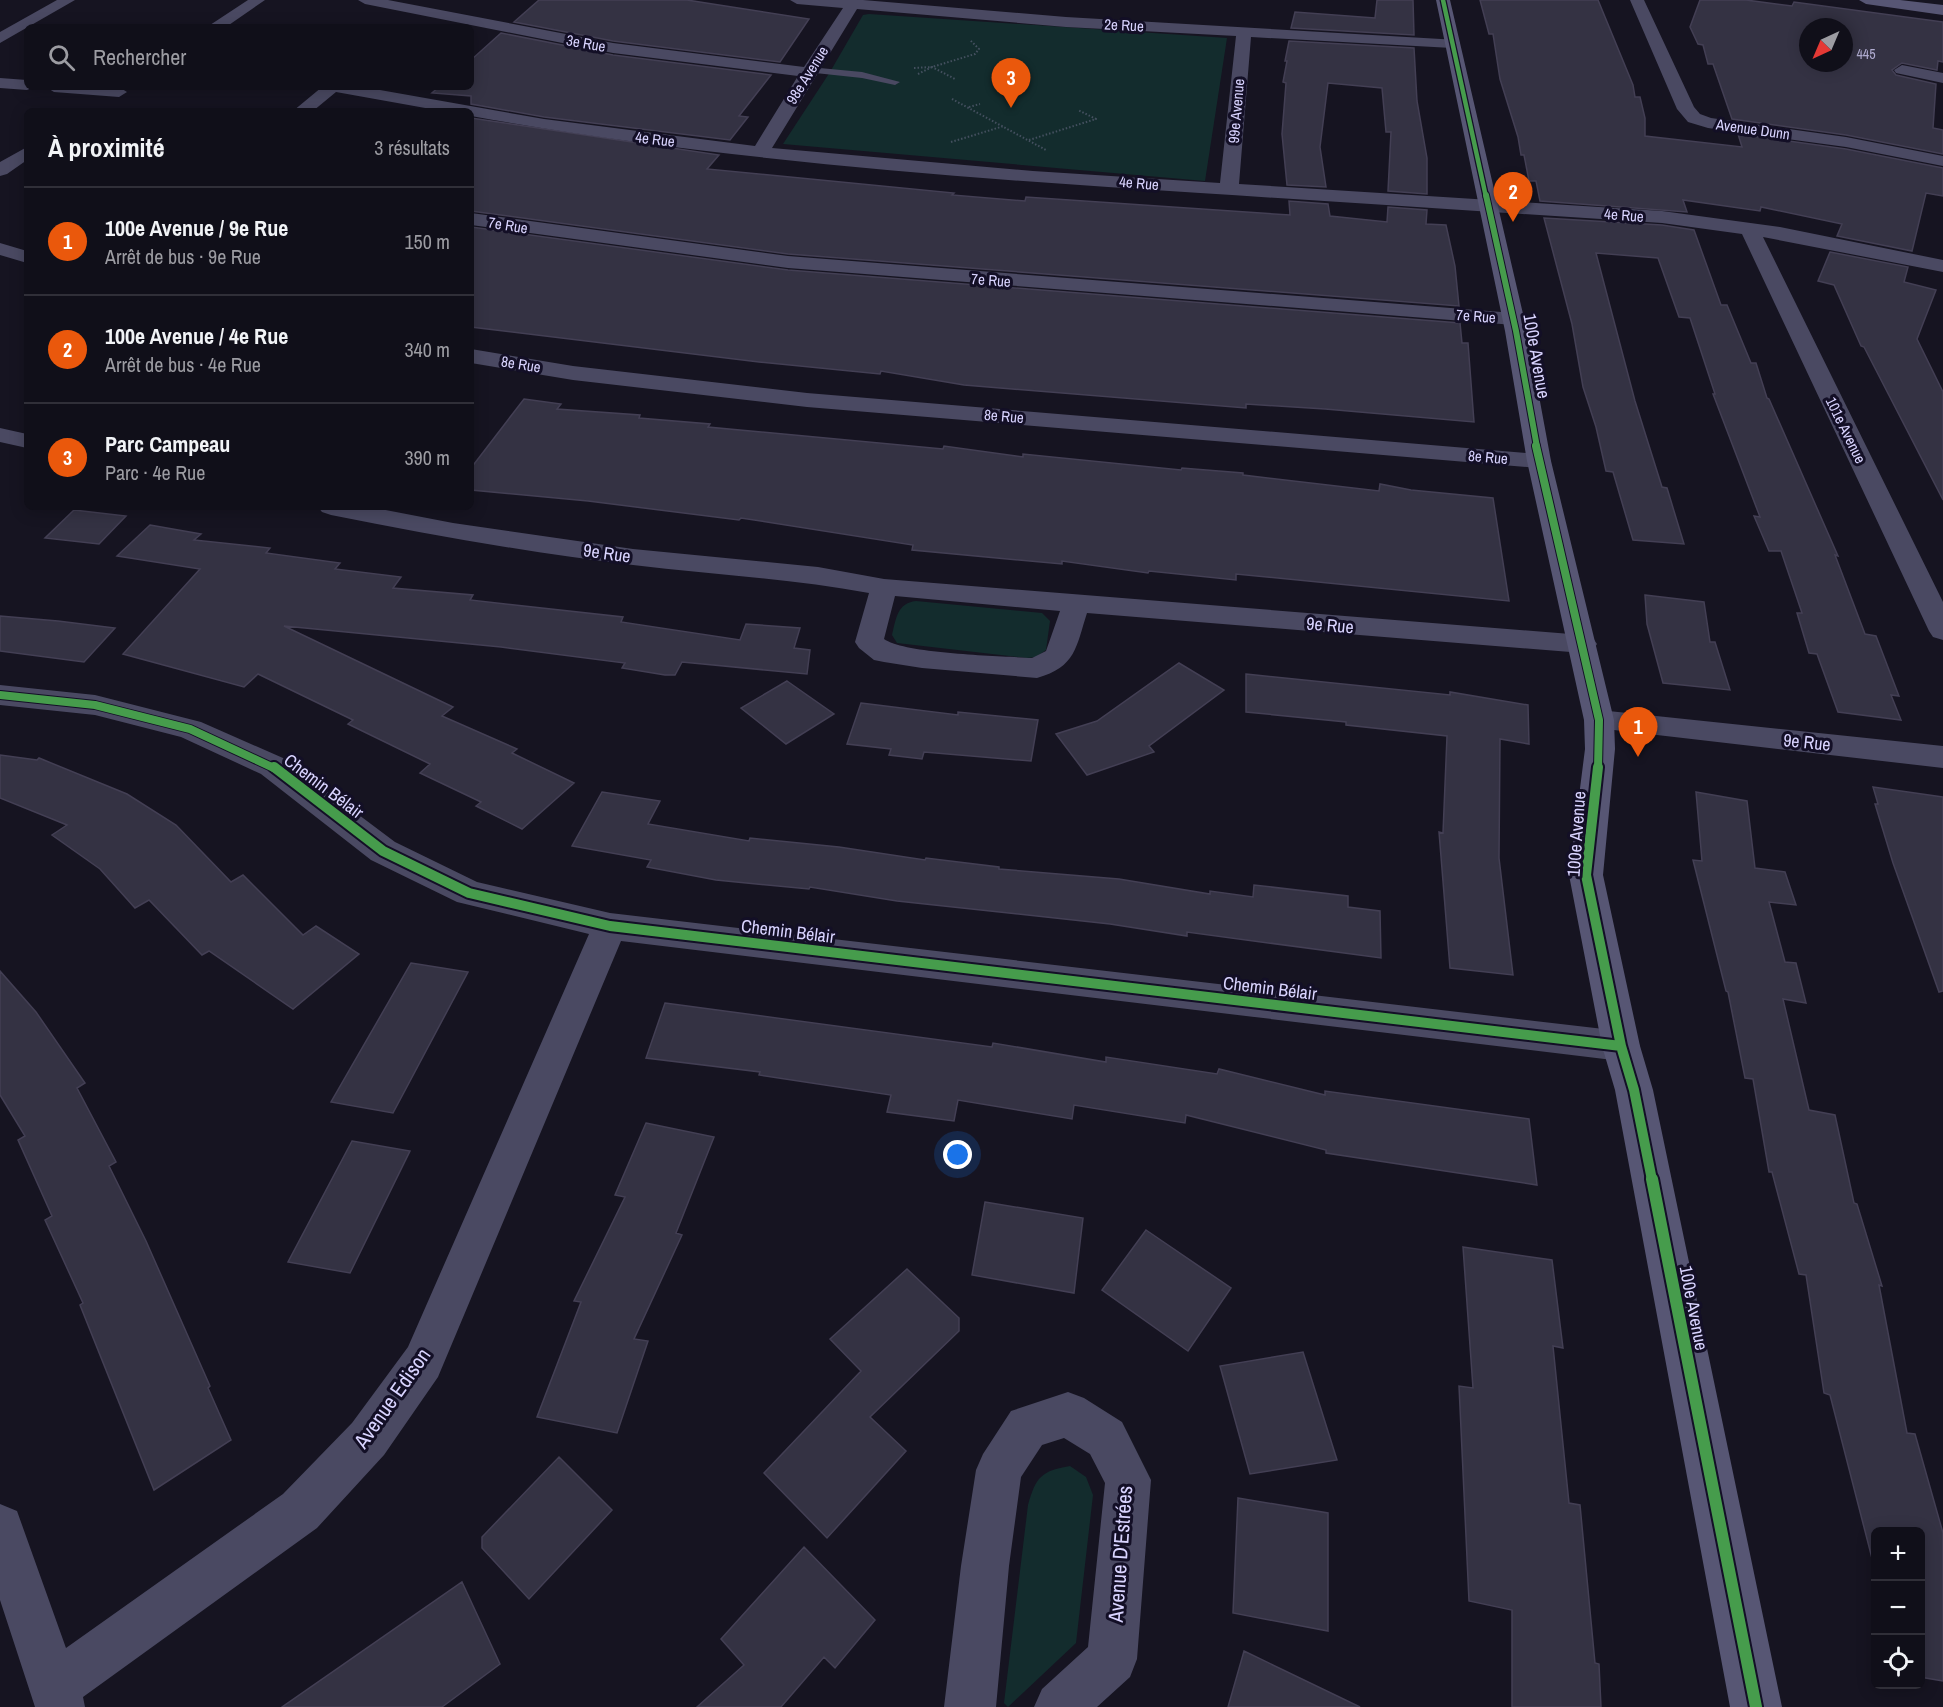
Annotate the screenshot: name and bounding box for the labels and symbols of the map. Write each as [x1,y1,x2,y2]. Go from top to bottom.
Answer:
street label: 2e Rue [1104,13,1145,37]
north arrow [1799,18,1853,72]
street label: 3e Rue [565,29,608,57]
street label: 98e Avenue [781,42,833,108]
house number: 445 [1856,45,1876,63]
pin: 3 [992,58,1030,108]
street label: 99e Avenue [1223,78,1249,144]
street label: Avenue Dunn [1714,113,1791,145]
street label: 4e Rue [634,126,676,152]
street label: 4e Rue [1118,171,1160,195]
pin: 2 [1494,172,1532,222]
street label: 4e Rue [1603,203,1645,227]
street label: 7e Rue [487,212,529,238]
street label: 7e Rue [970,268,1012,292]
street label: 7e Rue [1455,304,1497,328]
street label: 100e Avenue [1517,312,1557,400]
street label: 8e Rue [500,351,542,377]
street label: 101e Avenue [1821,393,1871,467]
street label: 8e Rue [983,404,1025,428]
street label: 8e Rue [1467,445,1509,469]
street label: 9e Rue [582,537,632,569]
street label: 9e Rue [1305,610,1355,640]
pin: 1 [1618,708,1658,757]
street label: 9e Rue [1782,727,1832,757]
street label: Chemin Bélair [279,748,369,824]
street label: 100e Avenue [1561,790,1591,878]
street label: Chemin Bélair [740,913,836,949]
street label: Chemin Bélair [1222,970,1318,1006]
your location [943,1140,972,1169]
street label: 100e Avenue [1674,1263,1714,1353]
street label: Avenue Edison [346,1342,437,1455]
street label: Avenue D'Estrées [1101,1485,1139,1624]

